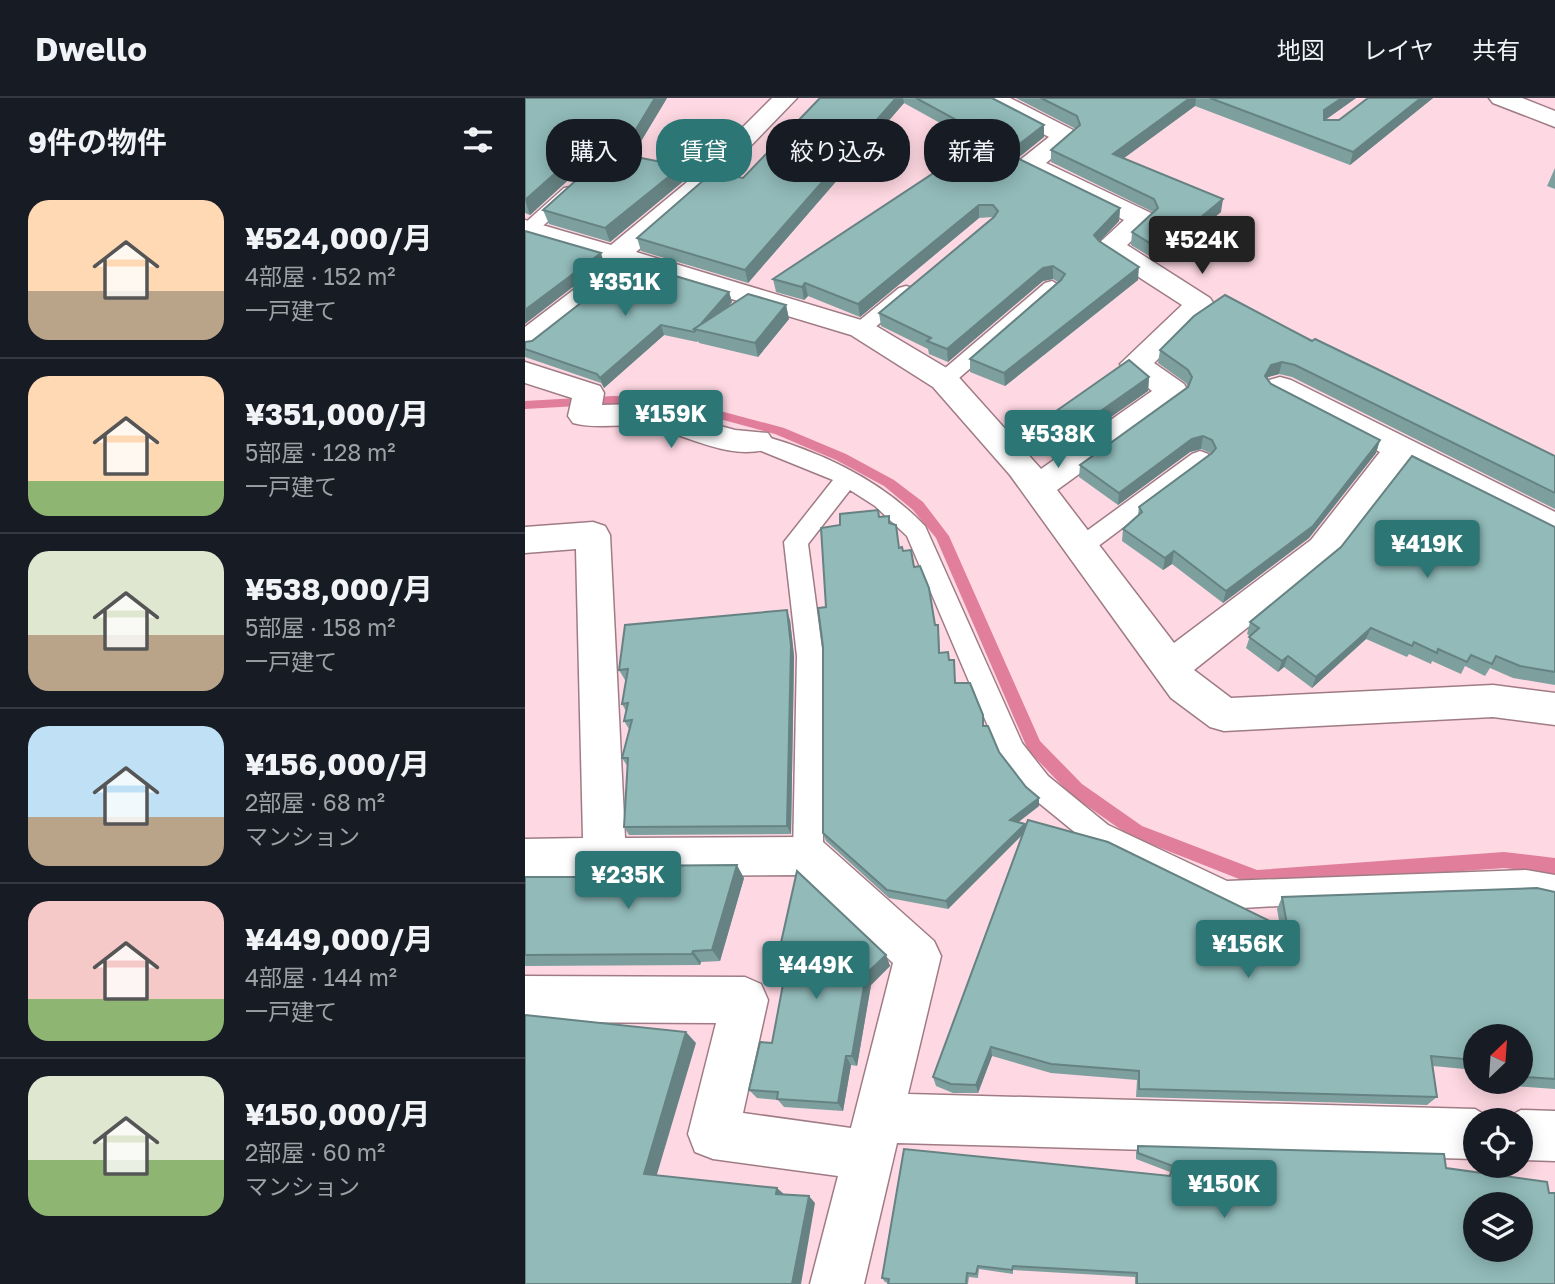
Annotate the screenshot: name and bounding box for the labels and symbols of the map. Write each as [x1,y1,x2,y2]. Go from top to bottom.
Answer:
pin: ¥524K [1153,216,1251,276]
pin: ¥351K [576,258,674,318]
pin: ¥159K [622,390,720,450]
pin: ¥538K [1009,410,1107,470]
pin: ¥419K [1378,520,1476,580]
pin: ¥235K [579,852,677,911]
pin: ¥156K [1199,920,1297,980]
pin: ¥449K [767,942,865,1001]
north arrow [1463,1024,1533,1094]
pin: ¥150K [1175,1160,1273,1220]

